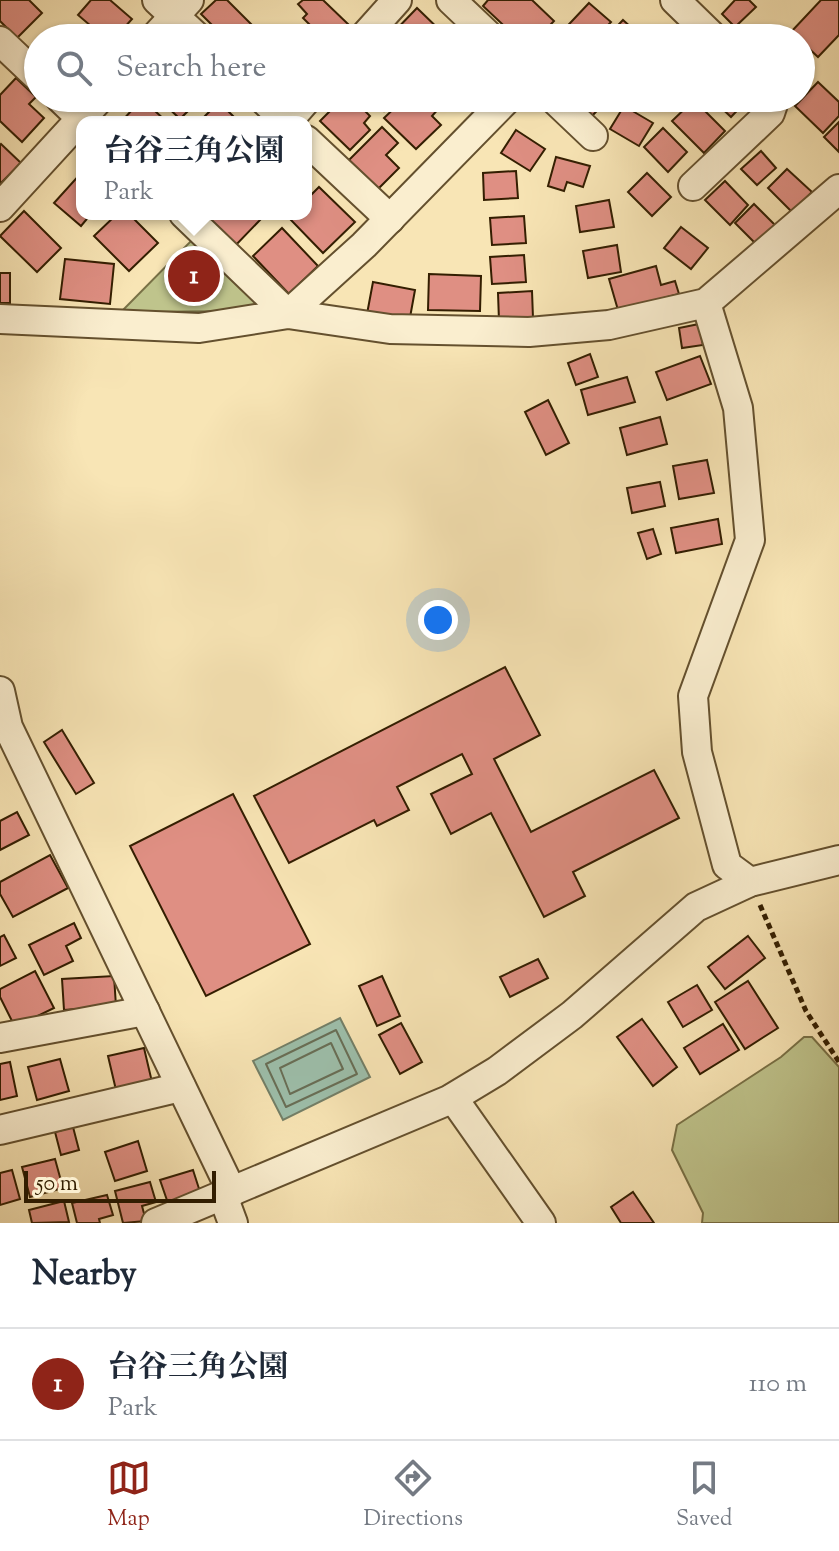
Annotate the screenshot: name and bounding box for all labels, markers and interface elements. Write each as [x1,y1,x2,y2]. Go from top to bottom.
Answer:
search box [24,24,815,112]
icon: search [52,46,96,90]
text: Search here [116,47,266,90]
popup [76,116,312,220]
text: 台谷三角公園 [104,131,284,174]
text: Park [104,174,154,211]
pin: 1 [168,246,220,306]
your location [418,600,458,640]
scale bar [24,1167,216,1203]
text: 50 m [36,1169,78,1201]
text: Nearby [32,1251,137,1300]
text: 台谷三角公園 [108,1347,288,1390]
text: 1 [54,1366,62,1403]
text: 110 m [749,1366,807,1403]
text: Park [108,1390,158,1427]
tab: Map [107,1456,151,1536]
tab: Directions [364,1456,463,1536]
tab: Saved [676,1456,732,1536]

